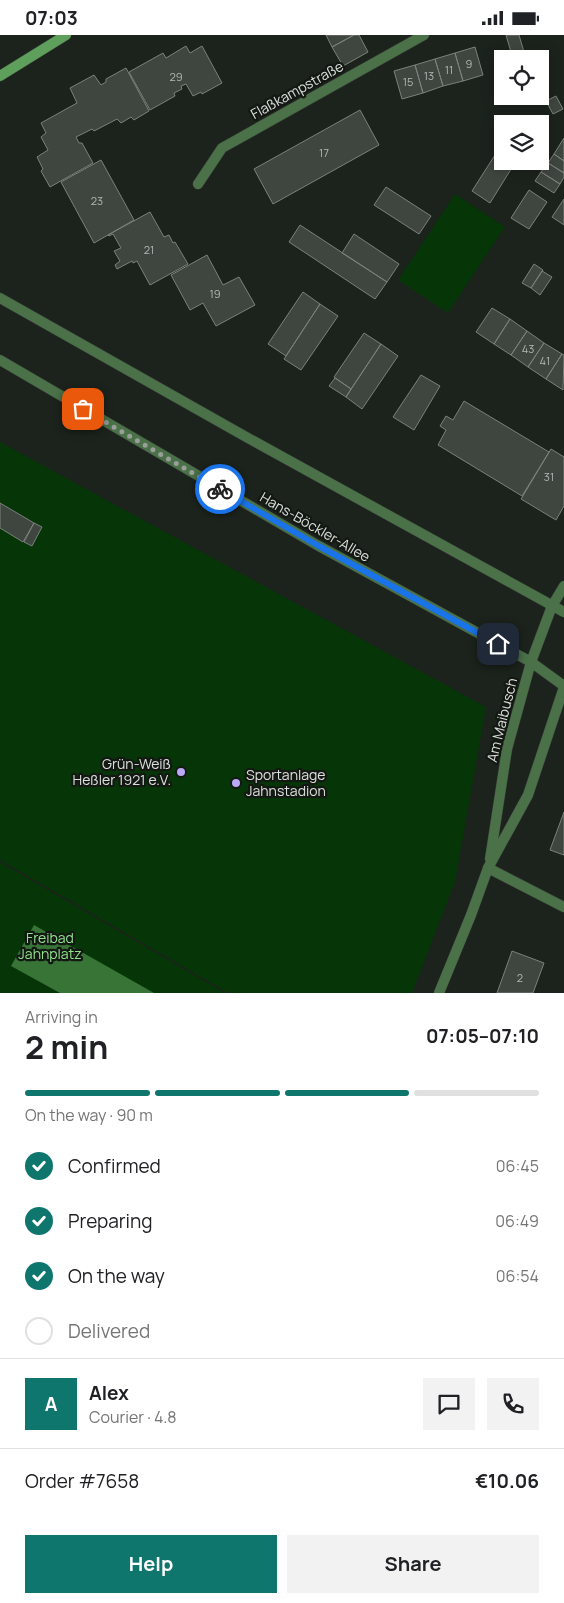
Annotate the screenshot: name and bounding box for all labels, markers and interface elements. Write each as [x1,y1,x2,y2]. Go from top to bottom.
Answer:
text: 07:03 [25,5,78,31]
map controls [494,50,549,170]
button: locate [494,50,549,105]
street label: Flaßkampstraße [247,56,347,123]
house number: 9 [466,56,473,71]
house number: 11 [445,62,453,77]
house number: 13 [424,68,434,83]
house number: 29 [169,69,183,84]
house number: 15 [403,74,413,89]
button: layers [494,115,549,170]
house number: 17 [319,145,329,160]
house number: 23 [91,193,103,208]
house number: 21 [144,242,154,257]
house number: 19 [209,286,221,301]
house number: 43 [522,341,534,356]
house number: 41 [540,353,550,368]
pin [62,388,104,430]
icon: bag [69,395,97,423]
courier [195,464,245,514]
house number: 31 [544,469,554,484]
icon: bike [206,475,234,503]
street label: Hans-Böckler-Allee [257,487,374,566]
pin [477,623,519,665]
icon: home [484,630,512,658]
street label: Am Maibusch [482,676,521,764]
place label: Grün-Weiß Heßler 1921 e.V. [73,754,171,789]
place label: Sportanlage Jahnstadion [246,765,326,800]
marker: Grün-Weiß Heßler 1921 e.V. [175,766,187,778]
marker: Sportanlage Jahnstadion [230,777,242,789]
park label: Freibad Jahnplatz [18,928,82,963]
house number: 2 [517,970,523,985]
text: Arriving in [25,1006,98,1028]
text: 07:05–07:10 [426,1023,539,1049]
text: 2 min [25,1025,108,1069]
text: On the way · 90 m [25,1104,153,1126]
icon: check [25,1152,53,1180]
text: Confirmed [68,1153,161,1179]
text: 06:45 [496,1155,539,1177]
icon: check [25,1207,53,1235]
text: Preparing [68,1208,153,1234]
text: 06:49 [495,1210,539,1232]
icon: check [25,1262,53,1290]
text: On the way [68,1263,165,1289]
text: 06:54 [496,1265,539,1287]
text: Delivered [68,1318,150,1344]
button: chat [423,1378,475,1430]
button: phone [487,1378,539,1430]
text: Alex [89,1380,129,1406]
text: A [45,1391,57,1417]
text: Courier · 4.8 [89,1406,177,1428]
text: Order #7658 [25,1468,139,1494]
text: €10.06 [475,1468,539,1494]
button: Help [25,1535,277,1593]
button: Share [287,1535,539,1593]

